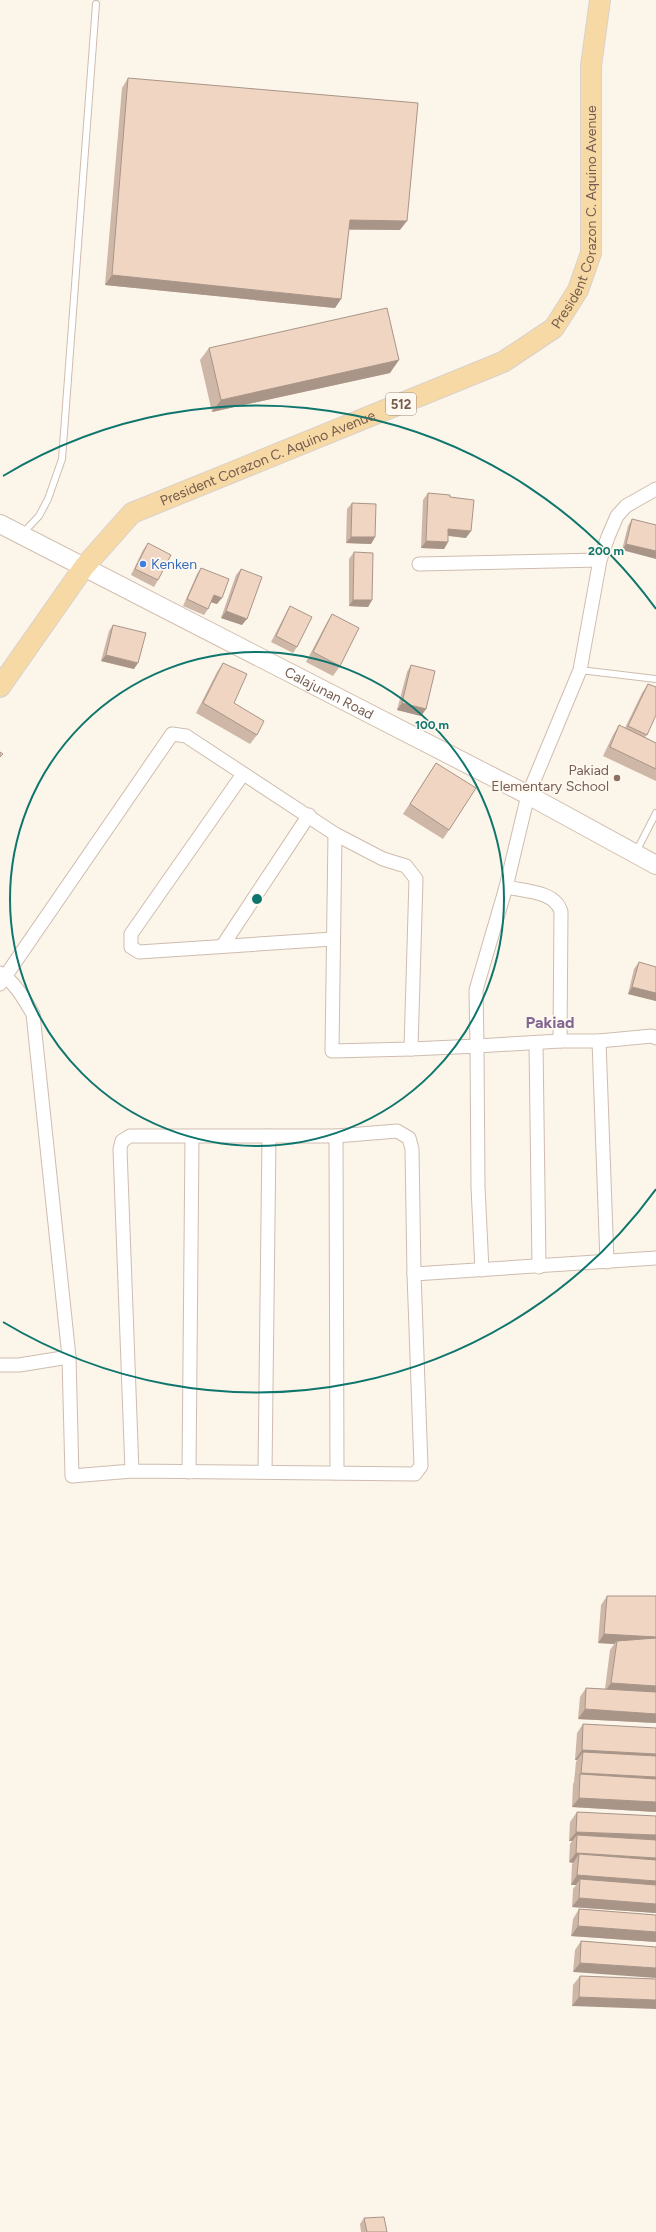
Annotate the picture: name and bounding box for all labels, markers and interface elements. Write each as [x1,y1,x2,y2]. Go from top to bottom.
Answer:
street label: President Corazon C. Aquino Avenue [548,105,600,332]
road number: 512 [386,393,416,415]
street label: President Corazon C. Aquino Avenue [158,407,378,510]
text: 200 m [588,544,624,558]
place label: Kenken [151,556,197,573]
marker: Kenken [138,559,148,569]
street label: Calajunan Road [282,664,376,723]
text: 100 m [415,718,449,732]
place label: Pakiad Elementary School [491,762,609,795]
marker: Pakiad Elementary School [612,773,622,783]
centre of rings [250,892,264,906]
district label: Pakiad [526,1013,574,1032]

